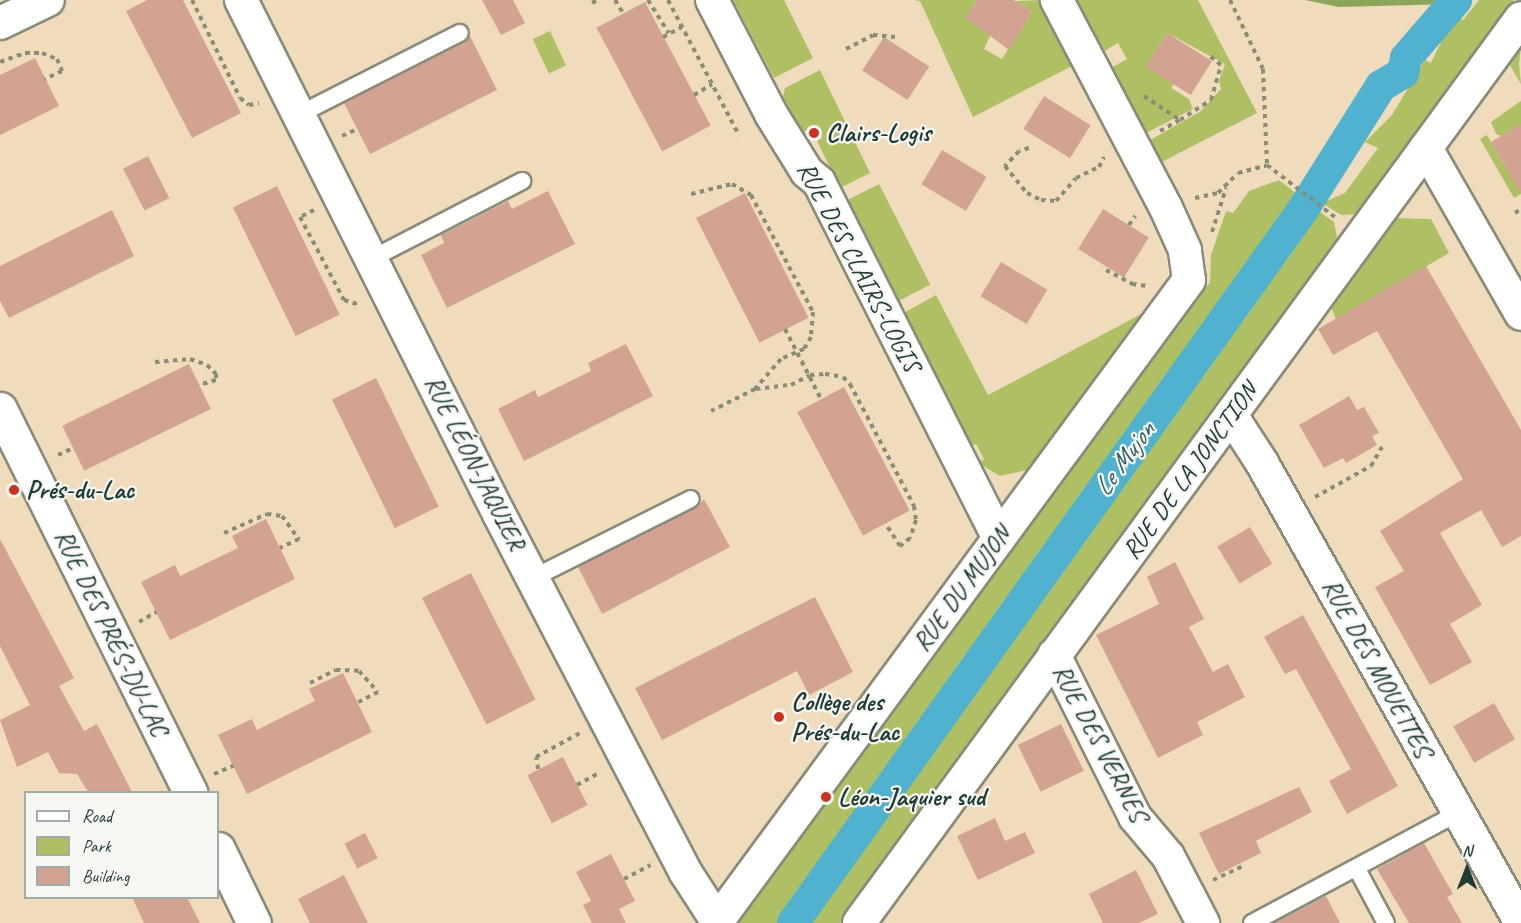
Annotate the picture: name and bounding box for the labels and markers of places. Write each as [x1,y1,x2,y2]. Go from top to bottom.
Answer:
place label: Clairs-Logis [826,117,931,149]
marker: Clairs-Logis [807,126,821,140]
place label: Prés-du-Lac [26,474,134,506]
marker: Prés-du-Lac [7,483,21,497]
place label: Collège des Prés-du-Lac [791,686,899,748]
marker: Collège des Prés-du-Lac [772,710,786,724]
place label: Léon-Jaquier sud [838,781,985,813]
marker: Léon-Jaquier sud [819,790,833,804]

